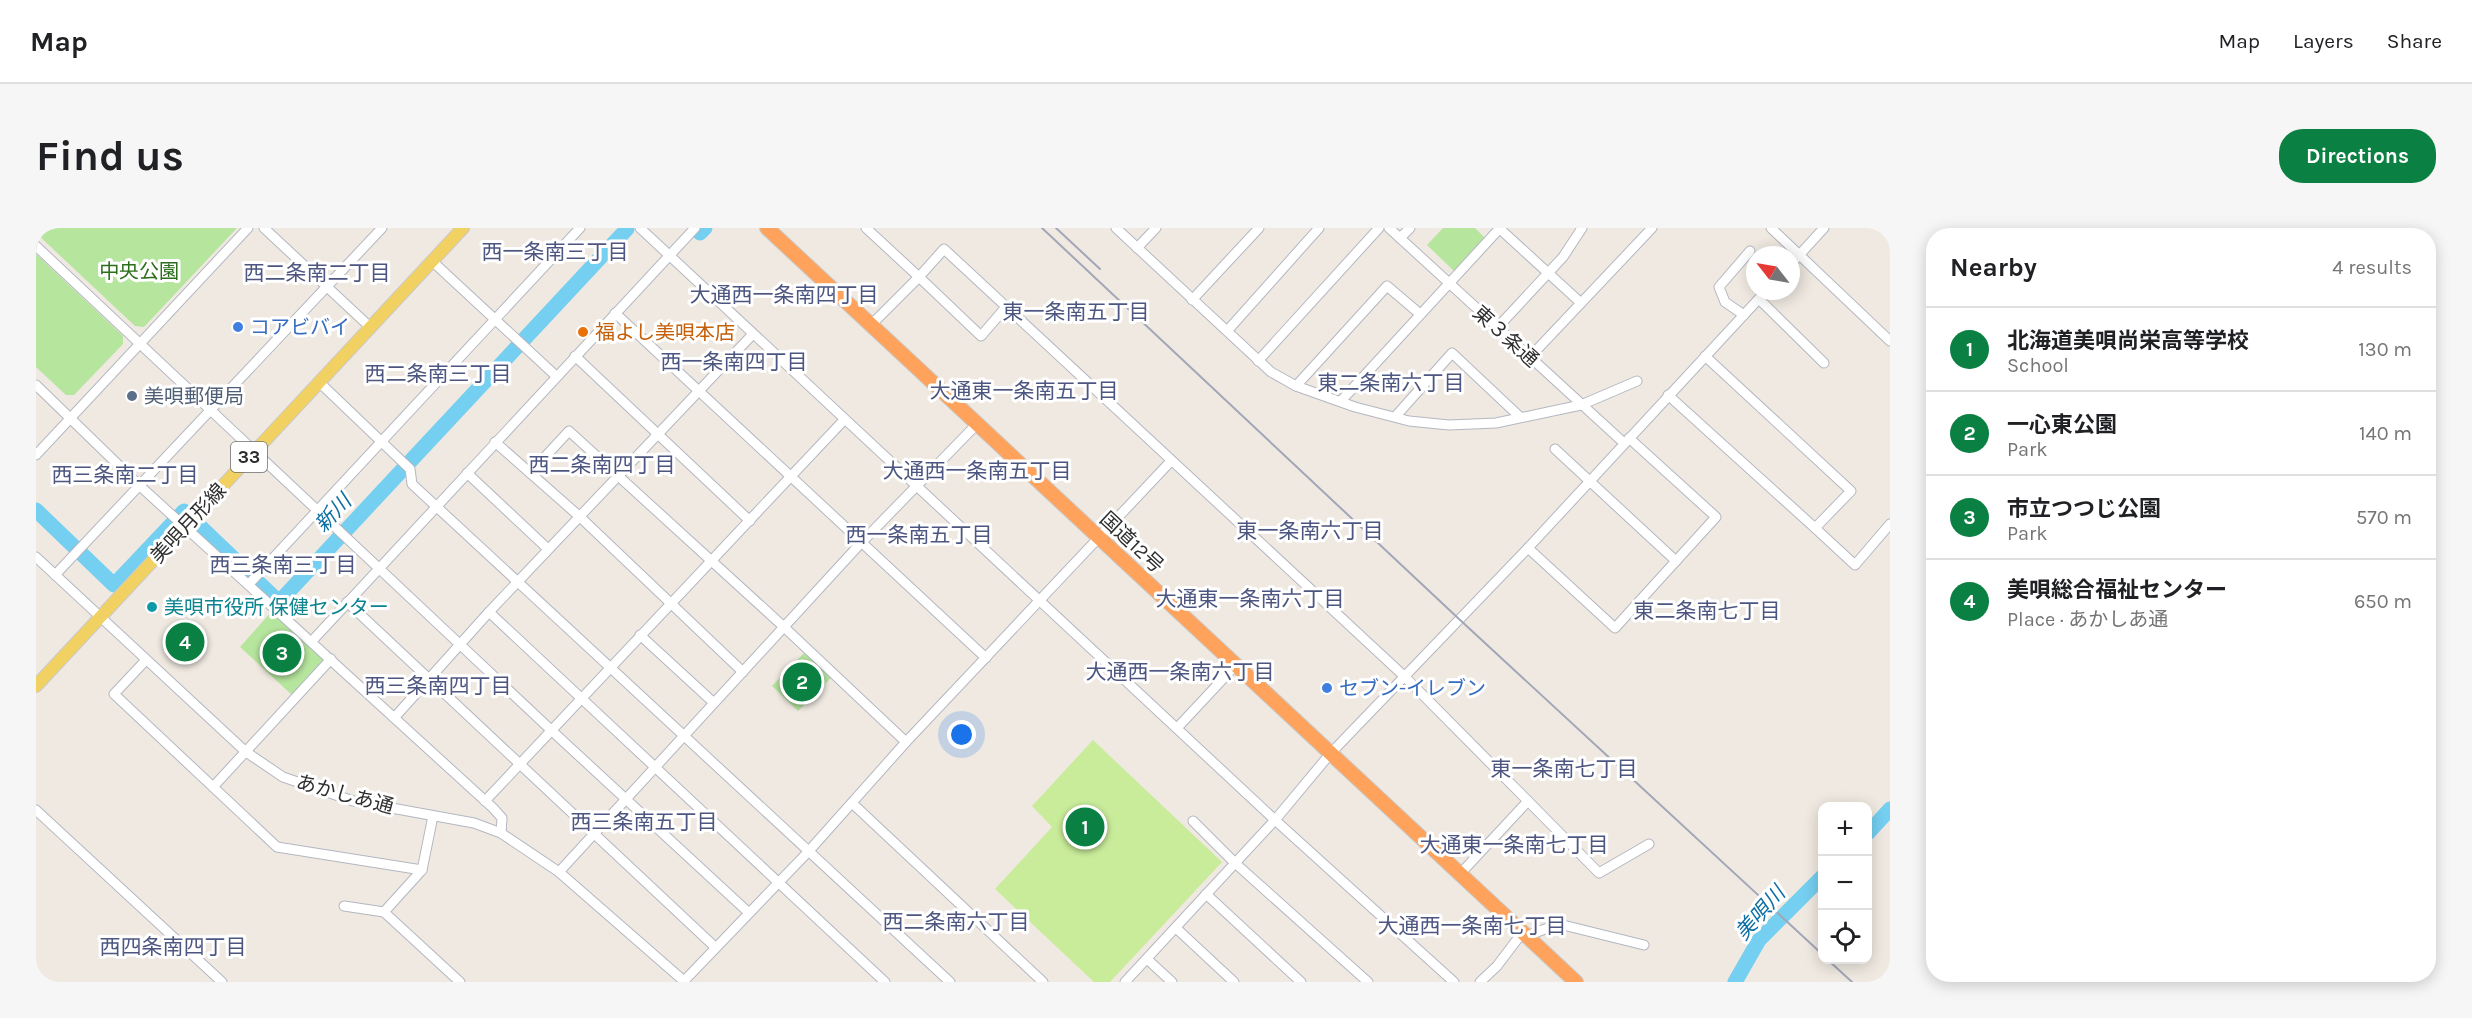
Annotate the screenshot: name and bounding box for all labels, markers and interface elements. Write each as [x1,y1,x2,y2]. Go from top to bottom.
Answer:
text: Map [30,25,88,58]
text: Map [2218,29,2260,53]
text: Layers [2293,29,2354,53]
text: Share [2387,29,2442,53]
button: Directions [2279,129,2436,183]
text: Find us [36,131,184,181]
district label: 西一条南三丁目 [482,240,629,264]
north arrow [1746,246,1800,300]
text: Nearby [1950,252,2037,283]
text: 4 results [2332,256,2412,279]
park label: 中央公園 [99,260,179,283]
district label: 西二条南二丁目 [244,261,391,285]
district label: 大通西一条南四丁目 [690,283,879,307]
district label: 東一条南五丁目 [1003,300,1150,324]
street label: 東３条通 [1468,301,1543,372]
place label: コアビバイ [250,316,350,339]
marker: コアビバイ [231,320,245,334]
place label: 福よし美唄本店 [595,321,735,344]
marker: 福よし美唄本店 [576,325,590,339]
text: 北海道美唄尚栄高等学校 [2007,328,2249,354]
text: 1 [1966,338,1973,361]
text: 130 m [2358,338,2412,361]
district label: 西一条南四丁目 [661,350,808,374]
text: School [2007,354,2069,377]
district label: 西二条南三丁目 [365,362,512,386]
district label: 東二条南六丁目 [1318,371,1465,395]
district label: 大通東一条南五丁目 [930,379,1119,403]
place label: 美唄郵便局 [144,385,244,408]
marker: 美唄郵便局 [125,389,139,403]
text: 一心東公園 [2007,412,2117,438]
text: 2 [1963,422,1976,445]
text: 140 m [2359,422,2412,445]
text: Park [2007,438,2048,461]
road number: 33 [231,442,267,472]
district label: 西二条南四丁目 [529,453,676,477]
district label: 大通西一条南五丁目 [883,459,1072,483]
district label: 西三条南二丁目 [52,463,199,487]
street label: 美唄月形線 [146,479,231,568]
water label: 新川 [310,488,357,537]
text: 市立つつじ公園 [2007,496,2161,522]
text: 3 [1963,506,1976,529]
text: 570 m [2356,506,2412,529]
street label: 国道12号 [1095,507,1168,577]
district label: 東一条南六丁目 [1237,519,1384,543]
text: Park [2007,522,2048,545]
district label: 西一条南五丁目 [846,523,993,547]
district label: 西三条南三丁目 [210,553,357,577]
text: 美唄総合福祉センター [2007,577,2227,603]
district label: 大通東一条南六丁目 [1156,587,1345,611]
text: 4 [1964,590,1975,613]
text: 650 m [2354,590,2412,613]
place label: 美唄市役所 保健センター [164,596,389,619]
district label: 東二条南七丁目 [1634,599,1781,623]
marker: 美唄市役所 保健センター [145,600,159,614]
text: Place · あかしあ通 [2007,608,2168,631]
pin: 4 [166,620,204,664]
pin: 3 [262,630,302,676]
pin: 2 [782,660,822,704]
district label: 大通西一条南六丁目 [1086,660,1275,684]
district label: 西三条南四丁目 [365,674,512,698]
place label: セブン-イレブン [1339,677,1486,700]
marker: セブン-イレブン [1320,681,1334,695]
your location [947,720,976,749]
district label: 東一条南七丁目 [1491,757,1638,781]
street label: あかしあ通 [294,770,396,819]
map controls [1818,802,1872,964]
button: + [1818,802,1872,856]
pin: 1 [1066,804,1104,850]
district label: 西三条南五丁目 [571,810,718,834]
district label: 大通東一条南七丁目 [1420,833,1609,857]
button: − [1818,856,1872,910]
water label: 美唄川 [1730,880,1791,945]
district label: 西二条南六丁目 [883,910,1030,934]
button: locate [1818,910,1872,964]
district label: 大通西一条南七丁目 [1378,914,1567,938]
district label: 西四条南四丁目 [100,935,247,959]

